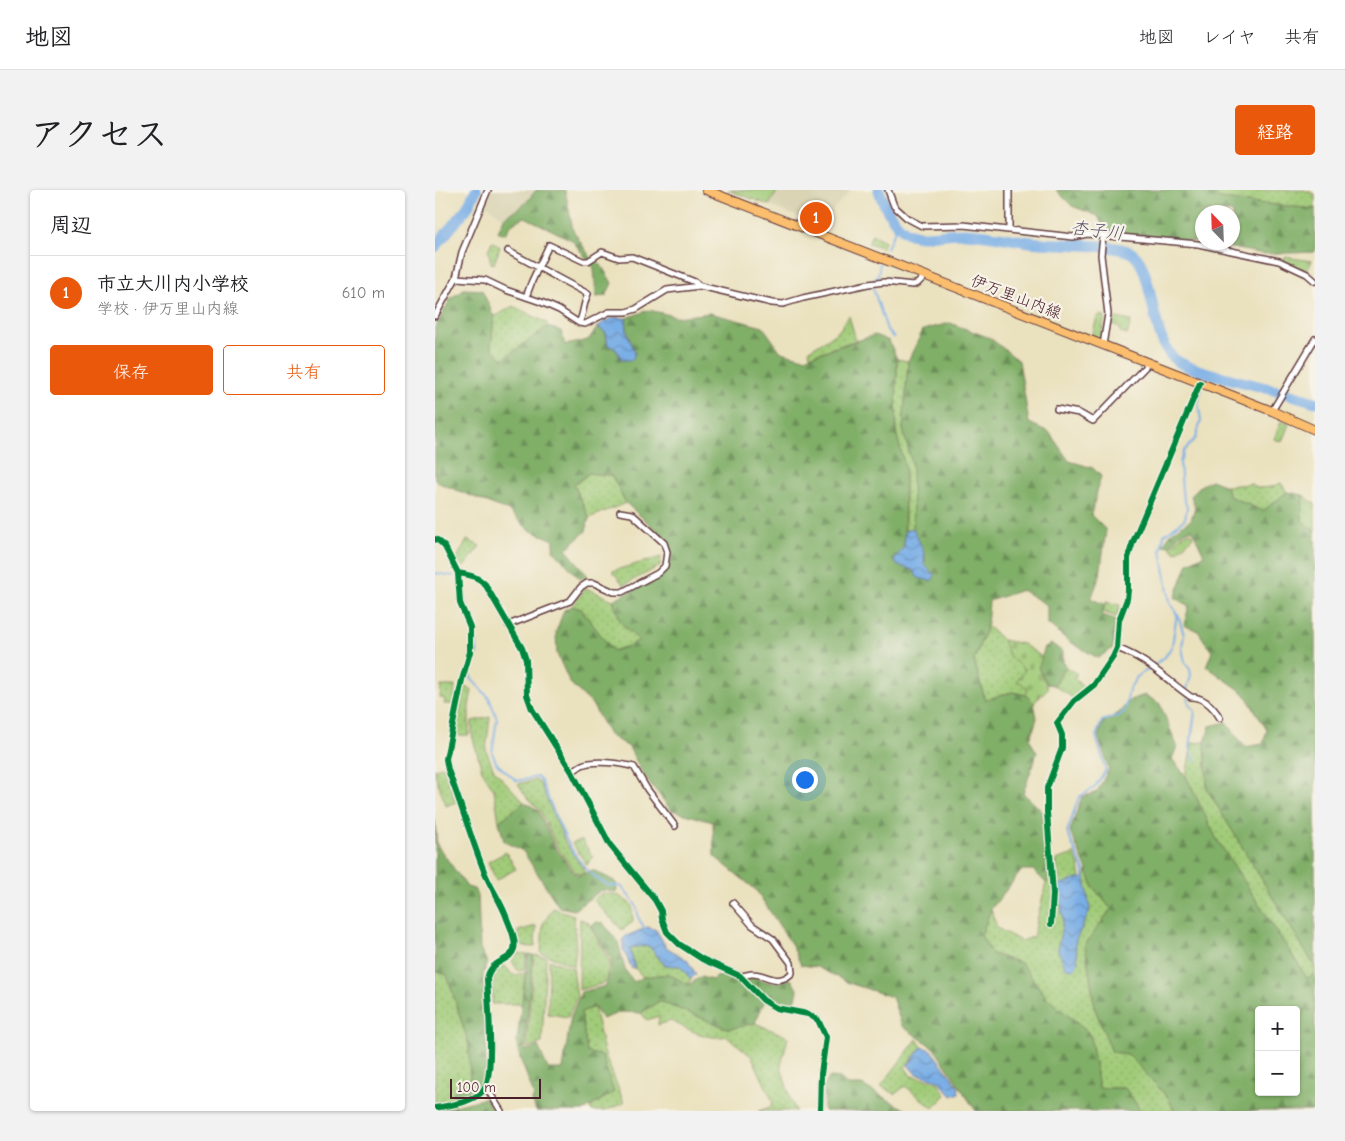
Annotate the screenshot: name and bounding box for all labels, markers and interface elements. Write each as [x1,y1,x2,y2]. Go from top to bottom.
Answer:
text: 地図 [25,23,73,51]
text: 地図 [1139,27,1175,48]
text: レイヤ [1203,27,1256,48]
text: 共有 [1284,27,1320,48]
button: 経路 [1235,105,1315,155]
text: アクセス [30,114,168,155]
pin: 1 [800,199,832,237]
north arrow [1195,205,1240,250]
text: 周辺 [50,213,92,237]
water label: 杏子川 [1069,217,1125,245]
street label: 伊万里山内線 [968,271,1064,323]
text: 市立大川内小学校 [97,273,249,295]
text: 1 [63,284,69,302]
text: 610 m [342,284,385,302]
text: 学校 · 伊万里山内線 [97,300,239,318]
button: 保存 [50,345,213,395]
button: 共有 [223,345,385,395]
your location [792,767,818,793]
map controls [1255,1006,1300,1096]
button: + [1255,1006,1300,1051]
button: − [1255,1051,1300,1096]
scale bar [450,1076,541,1099]
text: 100 m [457,1079,496,1096]

